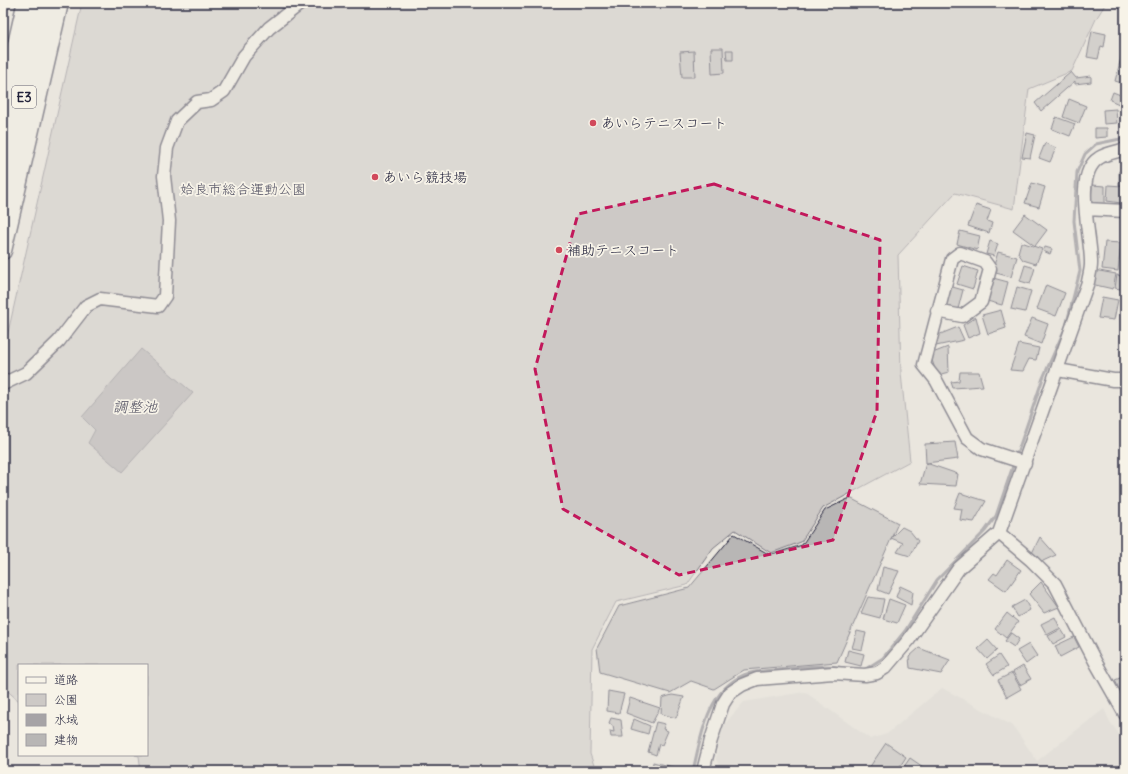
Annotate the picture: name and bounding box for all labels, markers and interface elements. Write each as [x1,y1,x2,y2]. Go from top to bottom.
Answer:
road number: E3 [12,86,36,108]
place label: あいらテニスコート [601,114,727,132]
marker: あいらテニスコート [588,118,598,128]
place label: あいら競技場 [383,168,467,186]
marker: あいら競技場 [370,172,380,182]
park label: 姶良市総合運動公園 [180,180,306,198]
place label: 補助テニスコート [567,241,679,259]
marker: 補助テニスコート [554,245,564,255]
water label: 調整池 [112,397,158,416]
legend [18,664,148,756]
text: 道路 [54,672,78,687]
text: 公園 [54,692,78,707]
text: 水域 [54,712,78,727]
text: 建物 [54,732,78,747]

